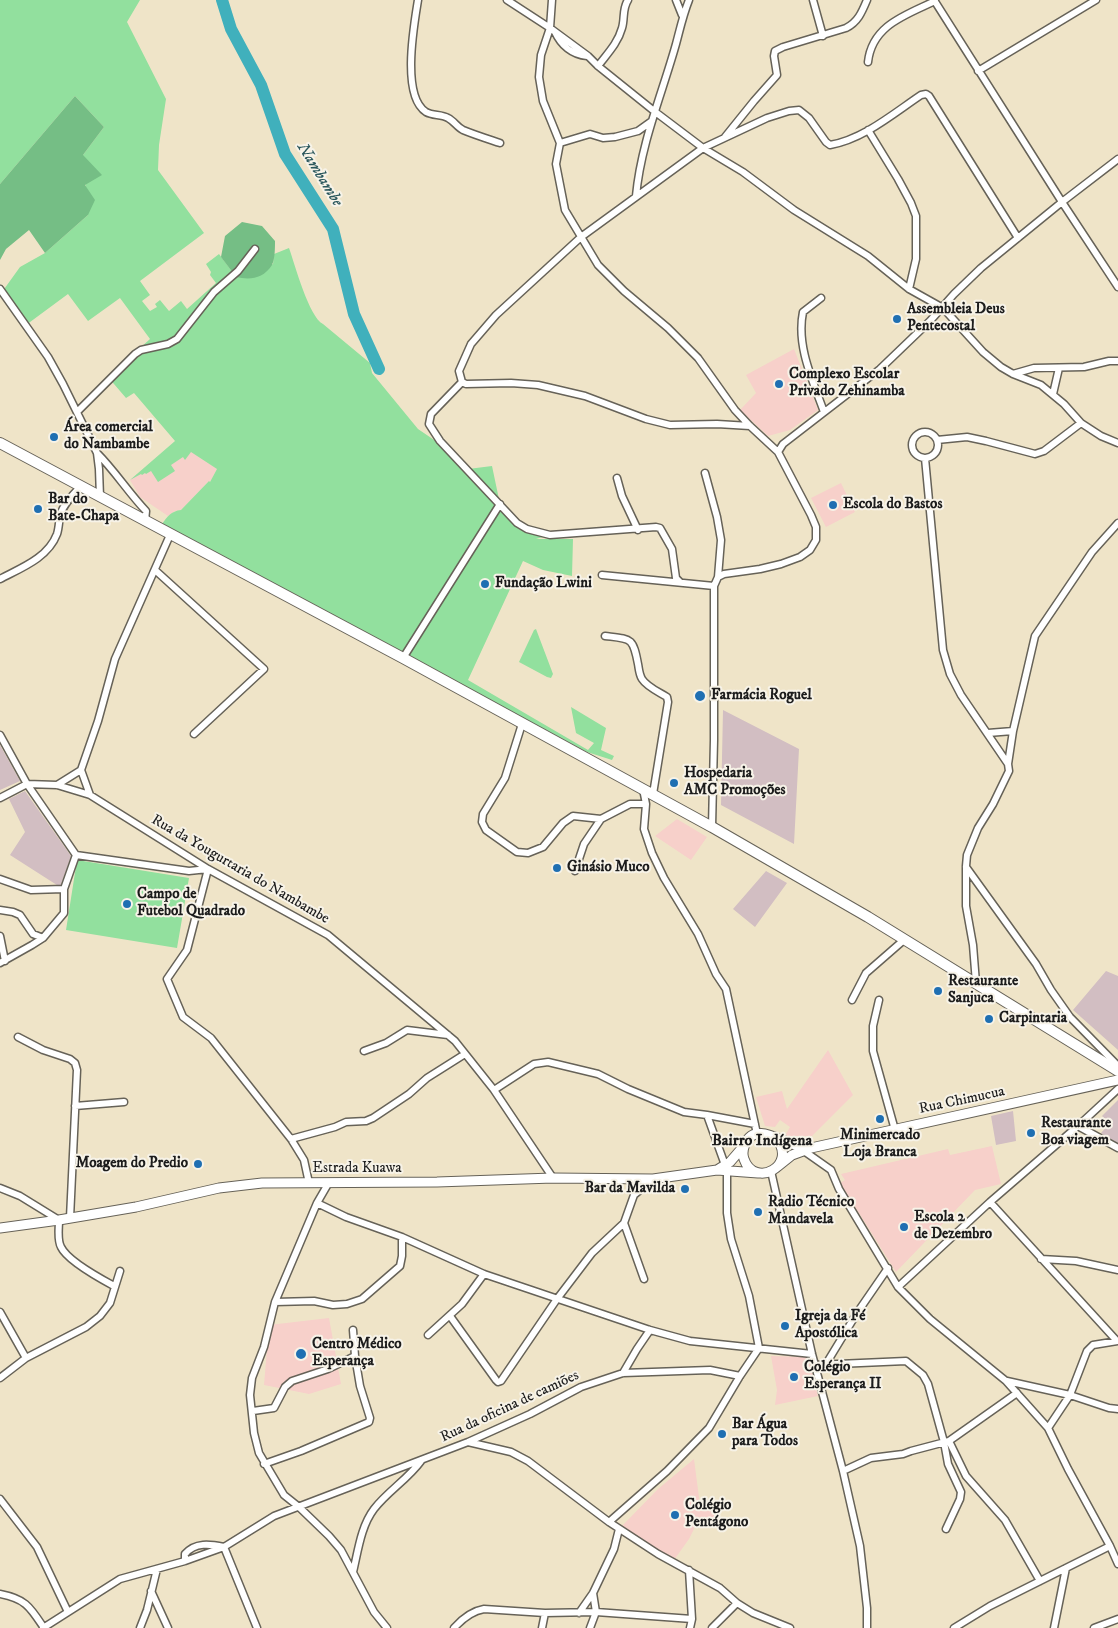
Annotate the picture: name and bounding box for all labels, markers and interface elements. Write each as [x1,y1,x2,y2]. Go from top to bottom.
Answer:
water label: Nambambe [292,140,346,210]
place label: Assembleia Deus Pentecostal [907,301,1005,336]
marker: Assembleia Deus Pentecostal [891,313,903,325]
place label: Complexo Escolar Privado Zehinamba [789,366,905,401]
marker: Complexo Escolar Privado Zehinamba [773,378,785,390]
place label: Área comercial do Nambambe [64,419,153,454]
marker: Área comercial do Nambambe [48,431,60,443]
place label: Bar do Bate-Chapa [48,491,119,526]
place label: Escola do Bastos [843,496,942,514]
marker: Escola do Bastos [827,499,839,511]
marker: Bar do Bate-Chapa [32,503,44,515]
place label: Fundação Lwini [495,575,592,593]
marker: Fundação Lwini [479,578,491,590]
place label: Farmácia Roguel [711,687,812,705]
marker: Farmácia Roguel [693,689,707,703]
place label: Hospedaria AMC Promoções [684,765,785,800]
marker: Hospedaria AMC Promoções [668,777,680,789]
street label: Rua da Yougurtaria do Nambambe [148,812,332,928]
place label: Ginásio Muco [567,859,649,877]
marker: Ginásio Muco [551,862,563,874]
place label: Campo de Futebol Quadrado [137,886,245,921]
marker: Campo de Futebol Quadrado [121,898,133,910]
place label: Restaurante Sanjuca [948,973,1018,1008]
marker: Restaurante Sanjuca [932,985,944,997]
place label: Carpintaria [999,1010,1067,1028]
marker: Carpintaria [983,1013,995,1025]
street label: Rua Chimucua [918,1083,1006,1119]
marker: Minimercado Loja Branca [874,1113,886,1125]
place label: Restaurante Boa viagem [1041,1115,1111,1150]
place label: Minimercado Loja Branca [840,1127,920,1162]
marker: Restaurante Boa viagem [1025,1127,1037,1139]
district label: Bairro Indígena [712,1132,812,1152]
place label: Moagem do Predio [76,1155,188,1173]
marker: Moagem do Predio [192,1158,204,1170]
street label: Estrada Kuawa [312,1160,402,1178]
place label: Bar da Mavilda [584,1180,675,1198]
marker: Bar da Mavilda [679,1183,691,1195]
place label: Radio Técnico Mandavela [768,1194,854,1229]
marker: Radio Técnico Mandavela [752,1206,764,1218]
place label: Escola 2 de Dezembro [914,1209,992,1244]
marker: Escola 2 de Dezembro [898,1221,910,1233]
place label: Igreja da Fé Apostólica [795,1308,866,1343]
marker: Igreja da Fé Apostólica [779,1320,791,1332]
place label: Centro Médico Esperança [312,1336,402,1371]
marker: Centro Médico Esperança [294,1347,308,1361]
place label: Colégio Esperança II [804,1359,882,1394]
street label: Rua da oficina de camiões [438,1367,582,1447]
marker: Colégio Esperança II [788,1371,800,1383]
place label: Bar Água para Todos [732,1416,798,1451]
marker: Bar Água para Todos [716,1428,728,1440]
place label: Colégio Pentágono [685,1497,748,1532]
marker: Colégio Pentágono [669,1509,681,1521]

